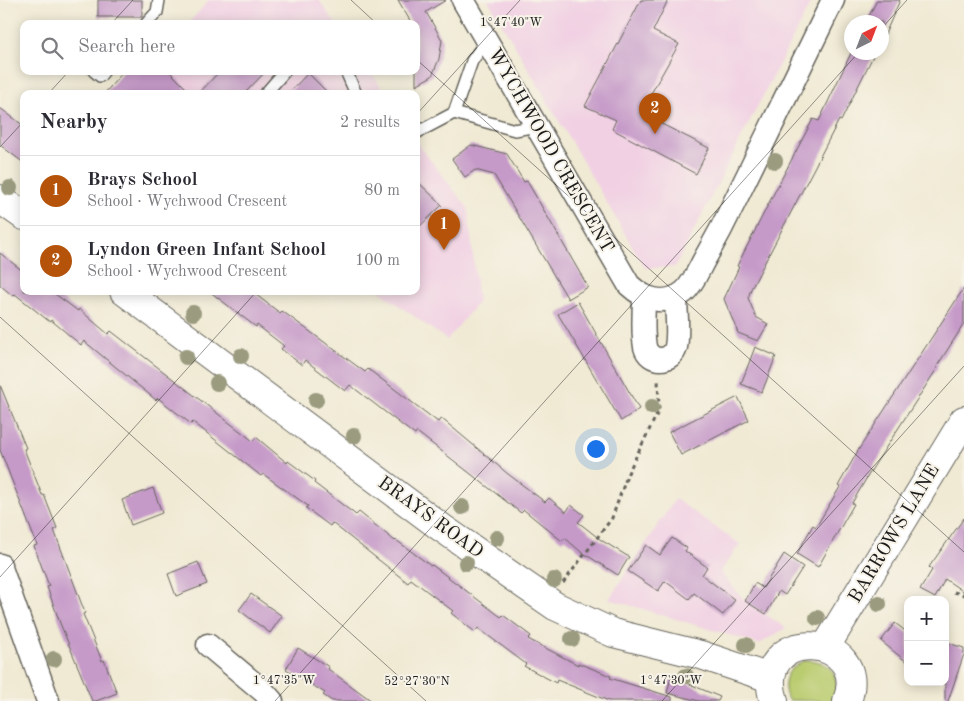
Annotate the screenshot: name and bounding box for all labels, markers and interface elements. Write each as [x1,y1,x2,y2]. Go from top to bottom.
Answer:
north arrow [844,15,889,60]
text: 1°47'40"W [480,17,542,29]
search box [20,20,420,75]
icon: search [38,34,66,62]
text: Search here [78,38,175,57]
street label: WYCHWOOD CRESCENT [484,45,616,257]
pin: 2 [639,93,671,134]
text: Nearby [40,112,108,133]
text: 2 results [340,115,400,131]
text: Brays School [87,171,198,190]
text: 1 [51,183,61,199]
text: 80 m [364,183,400,199]
text: School · Wychwood Crescent [87,194,287,210]
pin: 1 [428,209,460,250]
text: Lyndon Green Infant School [87,241,326,260]
text: 2 [51,253,61,269]
text: 100 m [355,253,400,269]
text: School · Wychwood Crescent [87,264,287,280]
your location [583,436,609,462]
street label: BARROWS LANE [846,461,944,607]
street label: BRAYS ROAD [374,474,486,562]
map controls [904,596,949,686]
button: + [904,596,949,641]
button: − [904,641,949,686]
text: 1°47'35"W [253,674,315,687]
text: 52°27'30"N [384,675,450,688]
text: 1°47'30"W [640,675,702,687]

